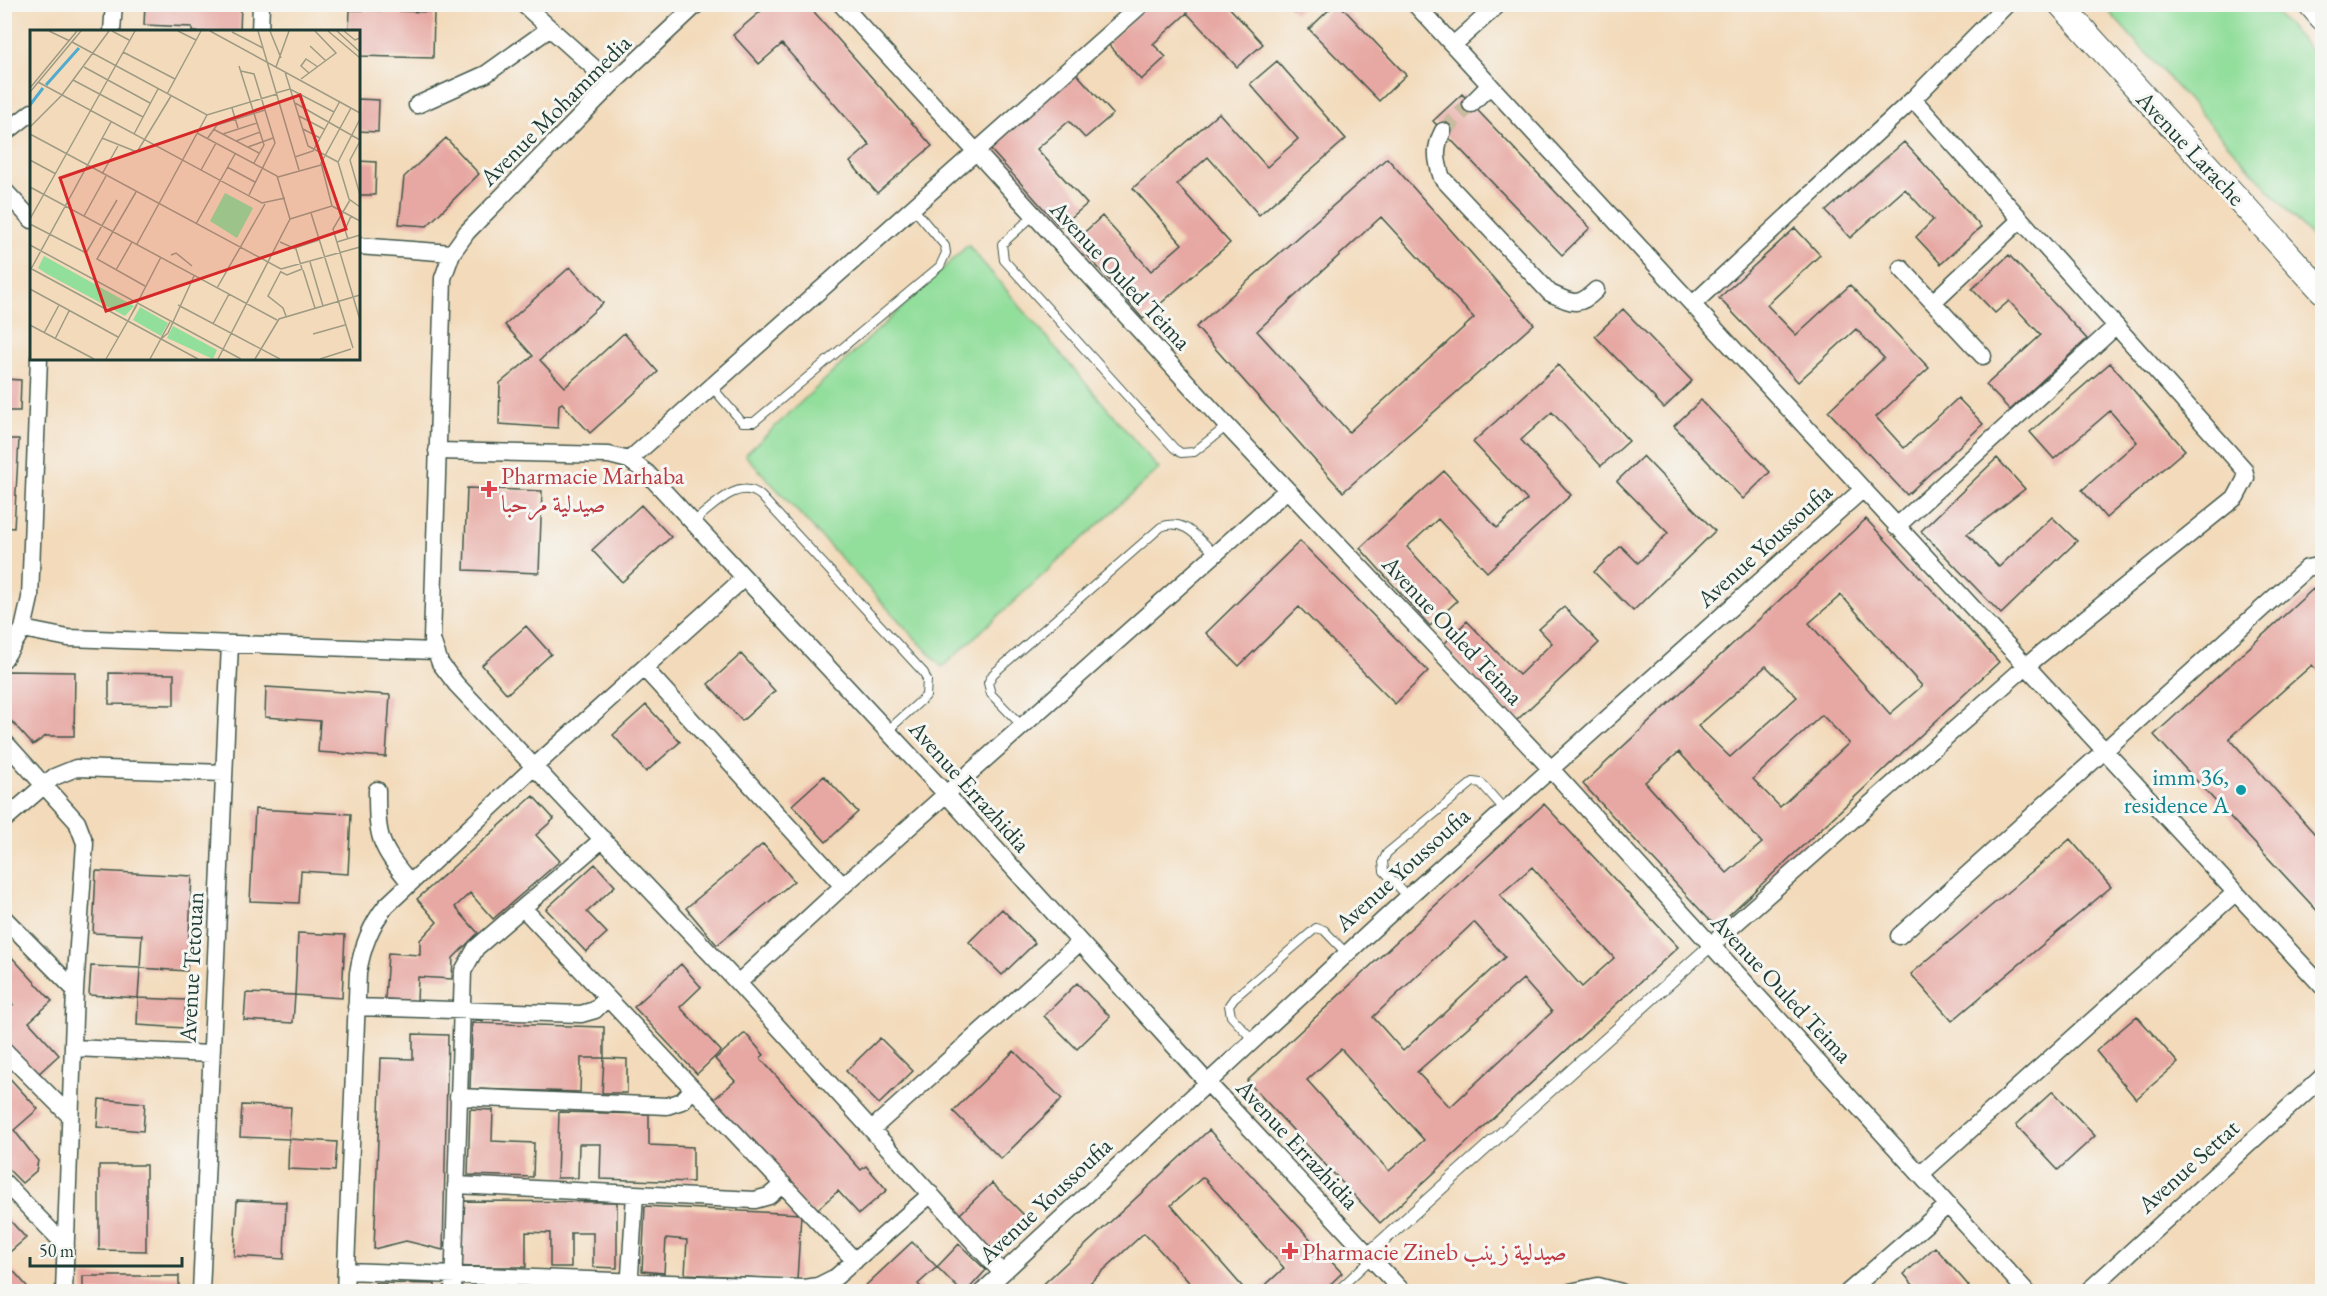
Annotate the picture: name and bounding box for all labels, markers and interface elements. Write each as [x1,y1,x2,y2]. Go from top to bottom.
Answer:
street label: Avenue Mohammedia [472,27,638,193]
inset map [30,30,360,360]
street label: Avenue Larache [2129,83,2252,212]
street label: Avenue Ouled Teima [1043,193,1199,357]
place label: Pharmacie Marhaba صيدلية مرحبا [501,460,685,521]
street label: Avenue Youssoufia [1689,476,1838,615]
marker: Pharmacie Marhaba صيدلية مرحبا [482,482,496,496]
street label: Avenue Ouled Teima [1375,548,1531,712]
street label: Avenue Errazhidia [902,713,1038,859]
place label: imm 36, residence A [2124,761,2229,820]
marker: imm 36, residence A [2234,783,2248,797]
street label: Avenue Youssoufia [1327,800,1476,939]
street label: Avenue Tetouan [172,891,210,1044]
street label: Avenue Ouled Teima [1704,906,1860,1070]
street label: Avenue Errazhidia [1229,1072,1367,1216]
street label: Avenue Settat [2130,1112,2246,1220]
street label: Avenue Youssoufia [971,1130,1119,1271]
scale bar [30,1230,182,1268]
place label: Pharmacie Zineb صيدلية زينب [1302,1236,1567,1268]
text: 50 m [39,1239,74,1262]
marker: Pharmacie Zineb صيدلية زينب [1283,1244,1297,1258]

